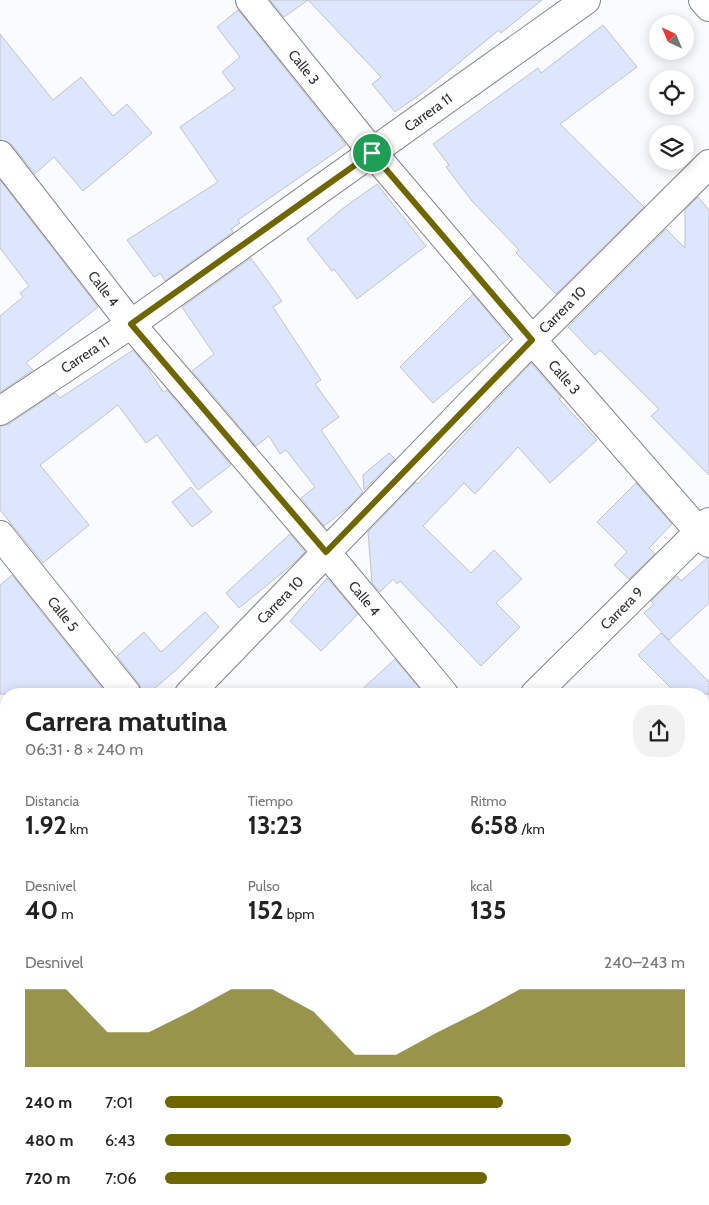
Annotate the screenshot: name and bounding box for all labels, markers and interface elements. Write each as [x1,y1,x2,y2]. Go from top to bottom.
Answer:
north arrow [649,15,694,60]
map controls [649,15,694,170]
street label: Calle 3 [284,46,323,88]
button: locate [649,70,694,115]
street label: Carrera 11 [401,89,456,136]
button: layers [649,125,694,170]
pin [351,132,393,174]
icon: arrive [358,139,386,167]
street label: Calle 4 [84,267,123,310]
street label: Carrera 10 [535,282,590,337]
street label: Carrera 11 [57,332,113,377]
street label: Calle 3 [544,356,584,398]
street label: Carrera 10 [253,572,308,628]
street label: Calle 4 [345,577,384,620]
street label: Carrera 9 [596,583,647,633]
street label: Calle 5 [44,593,82,635]
text: Carrera matutina [25,704,227,738]
button: share [633,705,685,757]
text: 06:31 · 8 × 240 m [25,740,143,759]
text: Distancia [25,792,79,810]
text: Tiempo [248,792,293,810]
text: Ritmo [470,792,506,810]
text: 1.92 [25,810,67,840]
text: 13:23 [248,810,303,840]
text: 6:58 [470,810,518,840]
text: km [67,820,88,838]
text: /km [518,820,545,838]
text: Desnivel [25,877,76,895]
text: Pulso [248,877,280,895]
text: kcal [470,877,493,895]
text: 40 [25,895,58,925]
text: 152 [248,895,284,925]
text: 135 [470,895,506,925]
text: m [58,905,74,923]
text: bpm [284,905,315,923]
text: Desnivel [25,953,83,972]
text: 240–243 m [604,953,685,972]
text: 240 m [25,1093,72,1112]
text: 7:01 [105,1093,133,1112]
text: 480 m [25,1131,73,1150]
text: 6:43 [105,1131,135,1150]
text: 720 m [25,1169,70,1188]
text: 7:06 [105,1169,137,1188]

